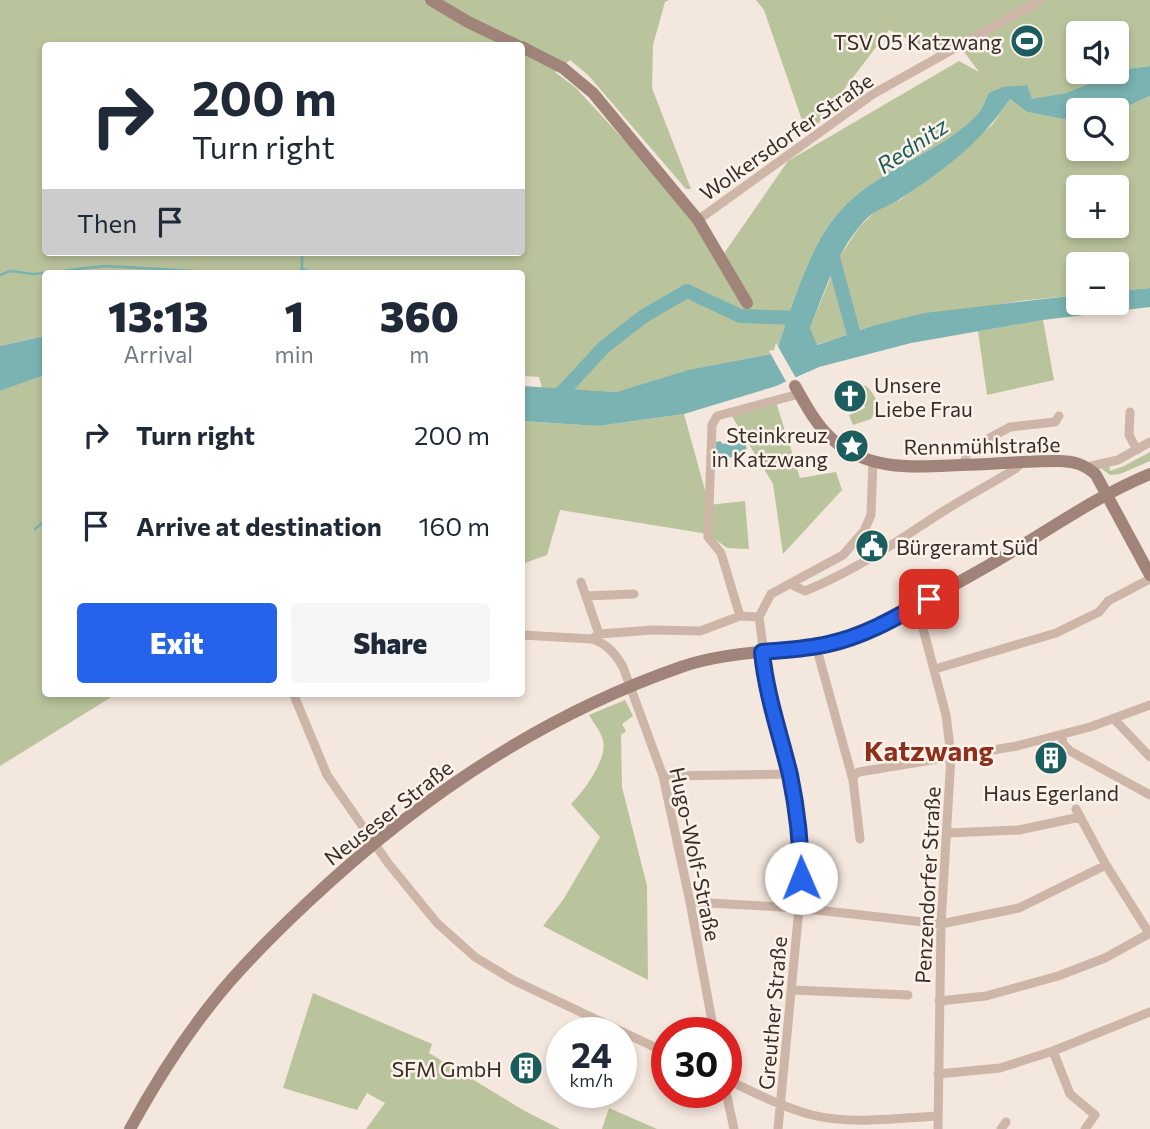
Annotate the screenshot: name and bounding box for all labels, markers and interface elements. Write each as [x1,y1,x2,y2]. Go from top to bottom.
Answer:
map controls [1066,21,1129,315]
button: sound [1066,21,1129,84]
sports icon: TSV 05 Katzwang [1008,22,1046,60]
place label: TSV 05 Katzwang [833,29,1002,54]
text: 200 m [192,66,337,126]
street label: Wolkersdorfer Straße [695,67,877,205]
icon: right [77,70,168,161]
button: search [1066,98,1129,161]
water label: Rednitz [871,111,953,179]
text: Turn right [192,126,335,166]
button: + [1066,175,1129,238]
icon: arrive [151,203,189,241]
text: Then [77,207,137,238]
button: − [1066,252,1129,315]
text: 13:13 [108,289,209,341]
text: 1 [284,289,304,341]
text: 360 [380,289,459,341]
text: Arrival [123,340,193,368]
text: min [275,340,314,368]
text: m [409,340,429,368]
place label: Unsere Liebe Frau [874,372,973,421]
church icon: Unsere Liebe Frau [831,377,869,415]
icon: right [77,416,115,454]
text: Turn right [136,419,255,450]
text: 200 m [414,419,490,450]
place label: Steinkreuz in Katzwang [711,422,828,471]
place icon: Steinkreuz in Katzwang [833,427,871,465]
street label: Rennmühlstraße [903,431,1061,459]
icon: arrive [77,507,115,545]
text: Arrive at destination [136,510,382,541]
text: 160 m [418,510,490,541]
public building icon: Bürgeramt Süd [853,527,891,565]
place label: Bürgeramt Süd [896,534,1038,559]
pin [899,569,959,629]
icon: arrive [910,580,948,618]
button: Exit [77,603,277,683]
button: Share [291,603,490,683]
district label: Katzwang [864,733,994,767]
building icon: Haus Egerland [1032,739,1070,777]
street label: Neuseser Straße [319,754,457,870]
street label: Hugo-Wolf-Straße [665,765,727,943]
place label: Haus Egerland [983,780,1119,805]
street label: Penzendorfer Straße [909,786,945,984]
position arrow [764,841,838,915]
street label: Greuther Straße [753,935,791,1091]
speed limit sign: 30 [651,1017,742,1108]
text: 24 [571,1032,612,1075]
building icon: SFM GmbH [507,1049,545,1087]
place label: SFM GmbH [392,1056,502,1081]
text: km/h [570,1069,613,1091]

